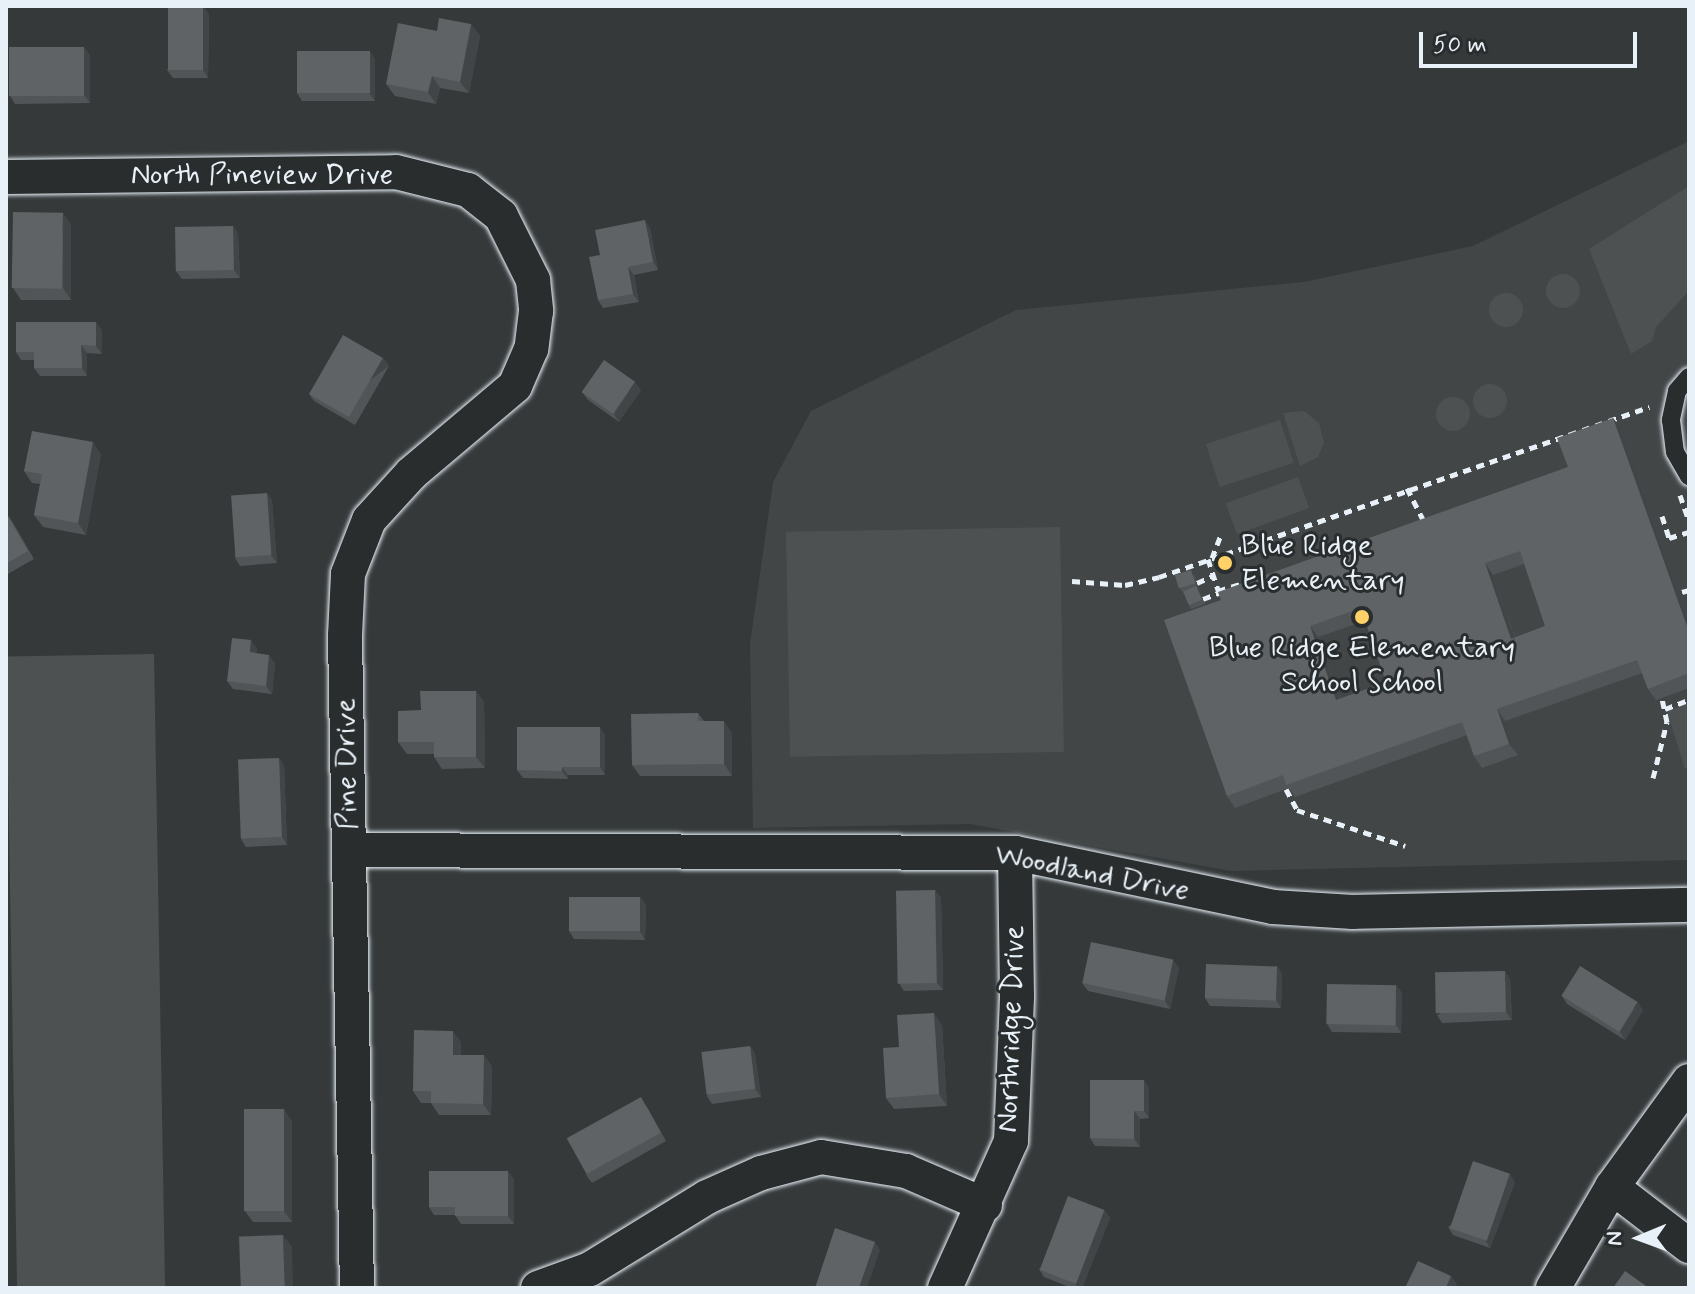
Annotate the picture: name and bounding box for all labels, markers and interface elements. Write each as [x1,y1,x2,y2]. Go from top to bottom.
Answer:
scale bar [1423,16,1641,66]
text: 50 m [1433,30,1487,61]
street label: North Pineview Drive [132,157,392,193]
place label: Blue Ridge Elementary [1241,528,1404,598]
marker: Blue Ridge Elementary [1216,554,1234,572]
marker: Blue Ridge Elementary School School [1353,608,1371,626]
place label: Blue Ridge Elementary School School [1211,630,1513,700]
street label: Pine Drive [328,700,366,828]
street label: Woodland Drive [993,837,1191,909]
street label: Northridge Drive [990,925,1034,1133]
north arrow [1599,1198,1679,1278]
text: N [1601,1231,1629,1246]

